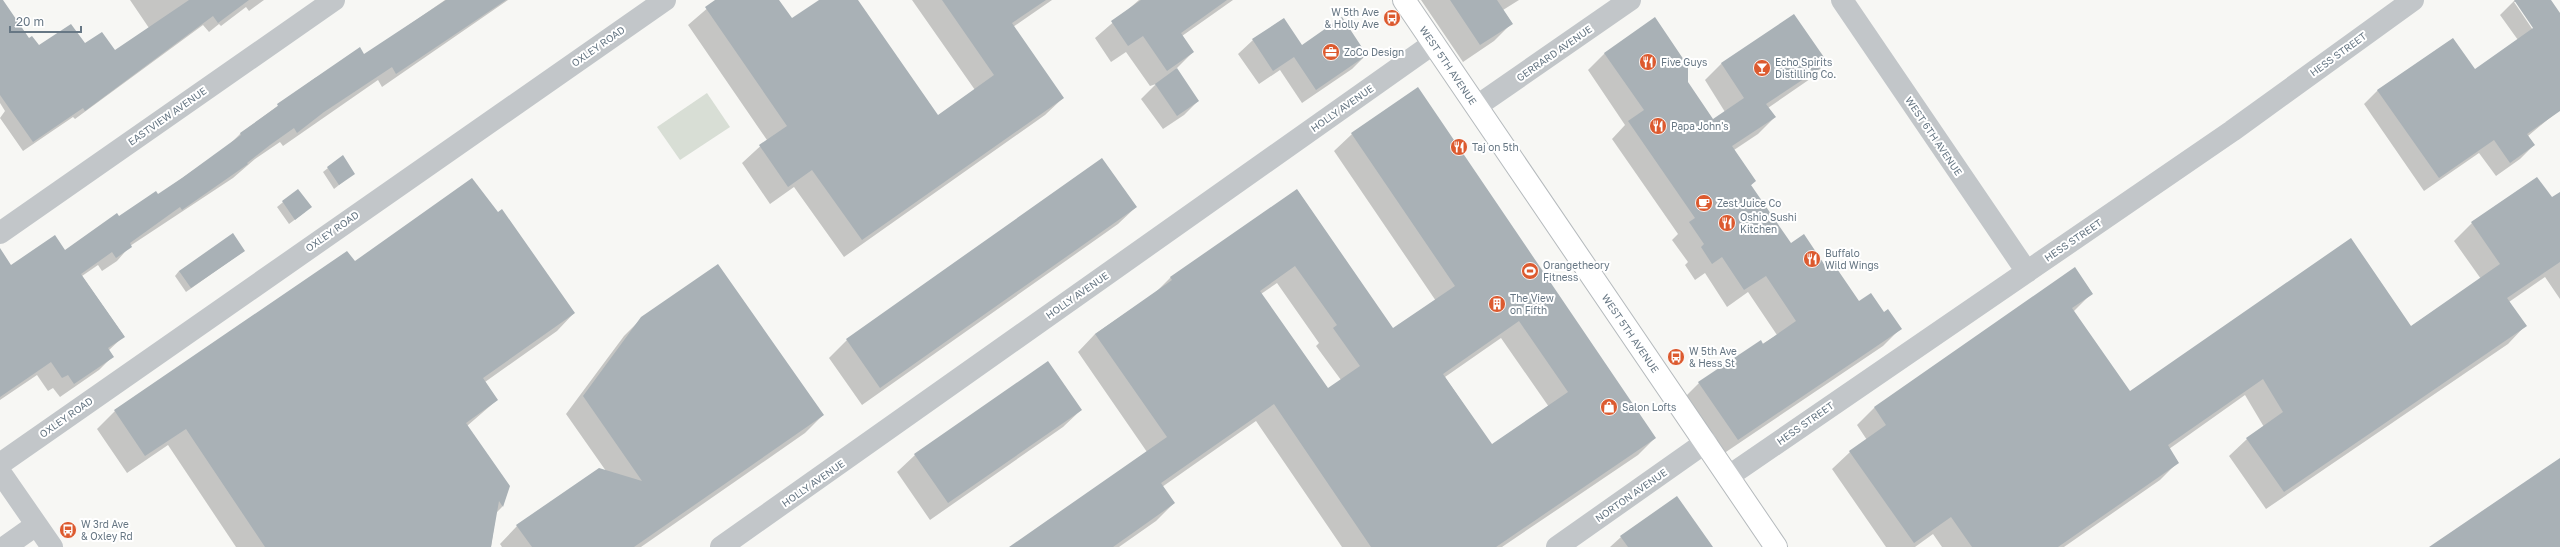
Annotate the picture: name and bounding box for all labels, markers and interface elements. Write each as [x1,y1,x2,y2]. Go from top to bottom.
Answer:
place label: W 5th Ave & Holly Ave [1325,6,1379,30]
scale bar [10,8,81,34]
bus stop icon: W 5th Ave & Holly Ave [1382,8,1402,28]
text: 20 m [16,14,44,29]
street label: GERRARD AVENUE [1514,22,1594,84]
street label: OXLEY ROAD [569,23,627,69]
street label: WEST 5TH AVENUE [1417,24,1479,107]
street label: HESS STREET [2307,30,2369,78]
office icon: ZoCo Design [1321,42,1341,62]
place label: ZoCo Design [1344,46,1404,58]
restaurant icon: Five Guys [1638,52,1658,72]
place label: Five Guys [1661,56,1707,68]
place label: Echo Spirits Distilling Co. [1775,56,1836,80]
bar icon: Echo Spirits Distilling Co. [1752,58,1772,78]
street label: HOLLY AVENUE [1308,82,1376,134]
street label: EASTVIEW AVENUE [125,84,209,148]
street label: WEST 6TH AVENUE [1903,94,1965,178]
restaurant icon: Papa John's [1648,116,1668,136]
place label: Papa John's [1671,120,1729,132]
restaurant icon: Taj on 5th [1449,137,1469,157]
place label: Taj on 5th [1472,141,1519,153]
cafe icon: Zest Juice Co [1694,193,1714,213]
place label: Zest Juice Co [1717,197,1781,209]
street label: OXLEY ROAD [303,208,361,254]
place label: Oshio Sushi Kitchen [1740,211,1797,235]
restaurant icon: Oshio Sushi Kitchen [1717,213,1737,233]
street label: HESS STREET [2042,216,2104,264]
place label: Buffalo Wild Wings [1825,247,1879,271]
restaurant icon: Buffalo Wild Wings [1802,249,1822,269]
place label: Orangetheory Fitness [1543,259,1610,283]
sports icon: Orangetheory Fitness [1520,261,1540,281]
street label: HOLLY AVENUE [1043,269,1111,321]
place label: The View on Fifth [1510,292,1554,316]
street label: WEST 5TH AVENUE [1600,292,1662,375]
building icon: The View on Fifth [1487,294,1507,314]
place label: W 5th Ave & Hess St [1689,345,1737,369]
bus stop icon: W 5th Ave & Hess St [1666,347,1686,367]
street label: OXLEY ROAD [37,394,95,440]
shop icon: Salon Lofts [1599,397,1619,417]
street label: HESS STREET [1774,399,1836,447]
place label: Salon Lofts [1622,401,1676,413]
street label: HOLLY AVENUE [779,457,847,509]
street label: NORTON AVENUE [1593,466,1669,524]
place label: W 3rd Ave & Oxley Rd [81,518,133,542]
bus stop icon: W 3rd Ave & Oxley Rd [58,520,78,540]

